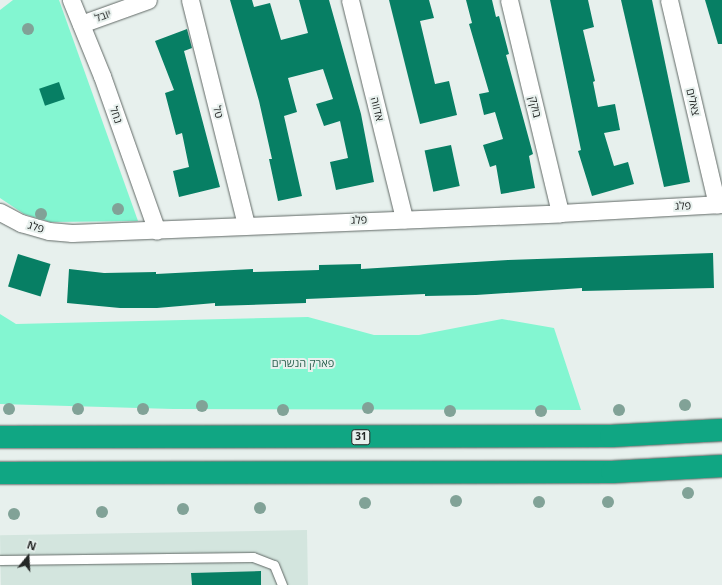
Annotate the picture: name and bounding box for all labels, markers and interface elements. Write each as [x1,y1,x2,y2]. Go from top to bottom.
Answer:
street label: יובל [93,7,113,25]
street label: צאלים [683,87,703,117]
street label: בוקק [526,95,544,119]
street label: אדווה [368,96,386,122]
street label: טל [210,104,226,120]
street label: נחל [107,105,125,125]
street label: פלג [675,199,691,213]
street label: פלג [351,213,367,227]
street label: פלג [26,218,46,236]
park label: פארק הנשרים [272,356,334,370]
road number: 31 [351,429,371,445]
north arrow [8,537,48,577]
text: N [25,537,38,554]

